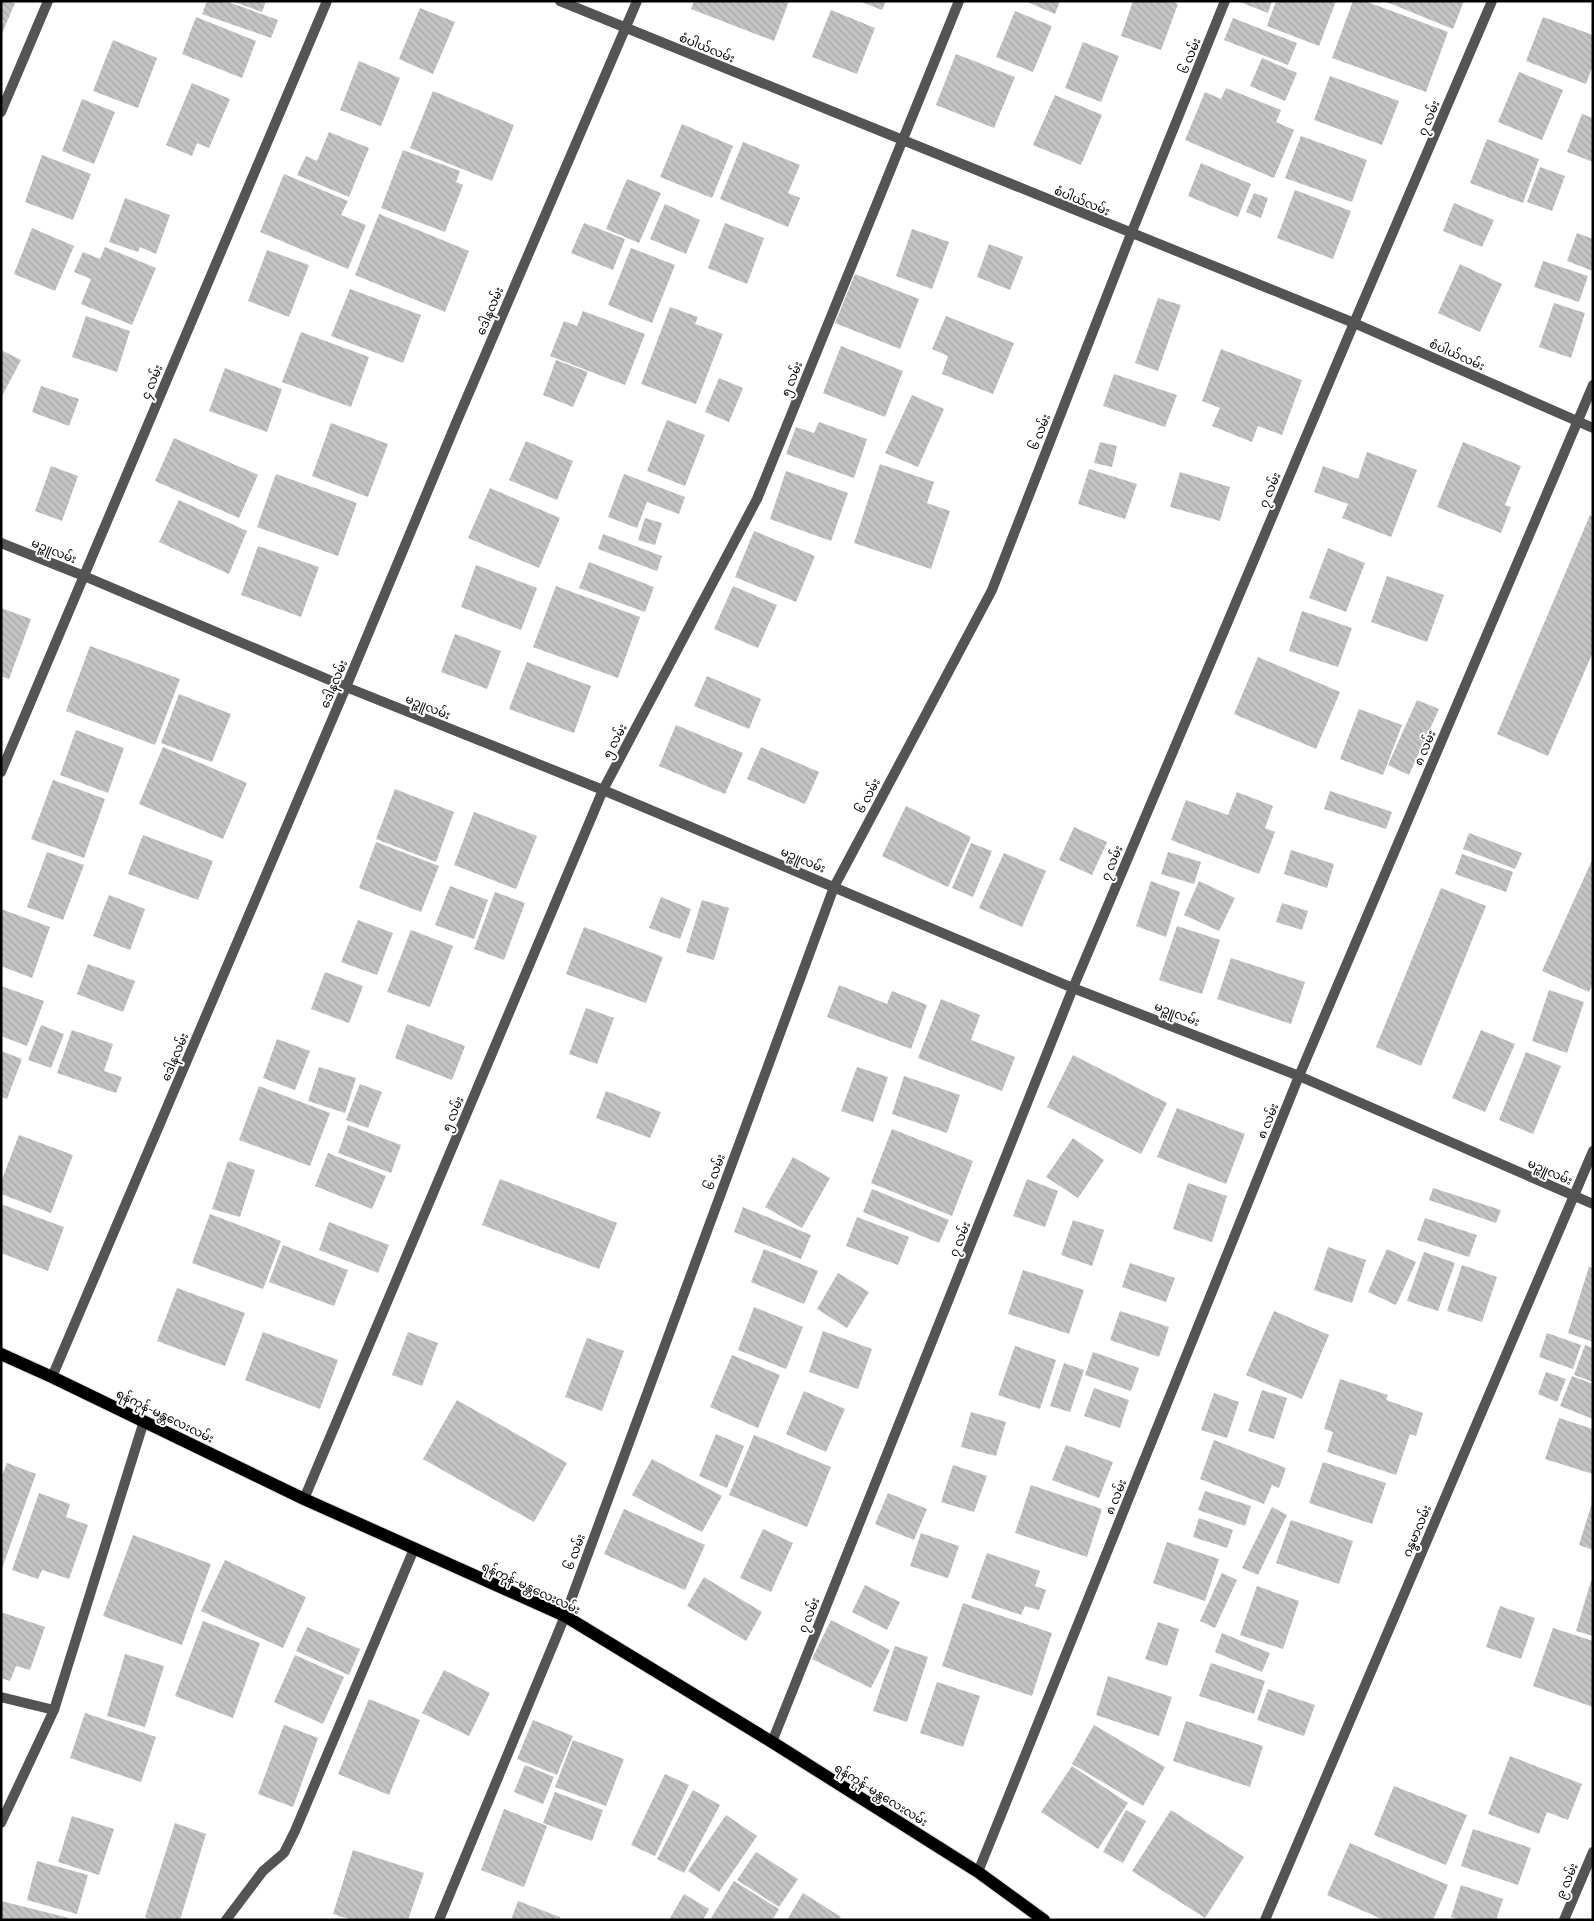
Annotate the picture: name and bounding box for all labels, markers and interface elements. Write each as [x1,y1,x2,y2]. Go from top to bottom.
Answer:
street label: စံပါယ်လမ်း [677,29,738,65]
street label: ၆ လမ်း [1175,35,1204,76]
street label: ၇ လမ်း [1414,98,1445,139]
street label: စံပါယ်လမ်း [1052,182,1113,218]
street label: ဒေါနလမ်း [472,284,509,338]
street label: စံပါယ်လမ်း [1427,335,1487,373]
street label: ၅ လမ်း [777,359,808,400]
street label: ၄ လမ်း [137,362,168,403]
street label: ၆ လမ်း [1025,411,1053,452]
street label: ၇ လမ်း [1255,470,1286,511]
street label: မဉ္ဇူလမ်း [28,534,79,569]
street label: ဒေါနလမ်း [316,657,353,711]
street label: မဉ္ဇူလမ်း [402,690,453,725]
street label: ၅ လမ်း [598,720,633,762]
street label: ၈ လမ်း [1410,728,1439,768]
street label: ၆ လမ်း [851,775,883,816]
street label: မဉ္ဇူလမ်း [777,842,828,878]
street label: ၇ လမ်း [1097,843,1128,884]
street label: မဉ္ဇူလမ်း [1151,997,1202,1032]
street label: ဒေါနလမ်း [157,1030,194,1084]
street label: ၅ လမ်း [437,1093,469,1135]
street label: ၈ လမ်း [1253,1101,1281,1141]
street label: ၆ လမ်း [700,1151,728,1192]
street label: မဉ္ဇူလမ်း [1524,1154,1575,1191]
street label: ၇ လမ်း [945,1219,976,1260]
street label: ရန်ကုန်-မန္တလေးလမ်း [113,1384,217,1448]
street label: ၈ လမ်း [1101,1477,1129,1517]
street label: ဂန္ဓမာလမ်း [1398,1502,1437,1560]
street label: ၆ လမ်း [560,1531,588,1572]
street label: ရန်ကုန်-မန္တလေးလမ်း [478,1557,583,1620]
street label: ၇ လမ်း [794,1595,825,1636]
street label: ရန်ကုန်-မန္တလေးလမ်း [830,1759,931,1832]
street label: ၉ လမ်း [1551,1860,1584,1902]

